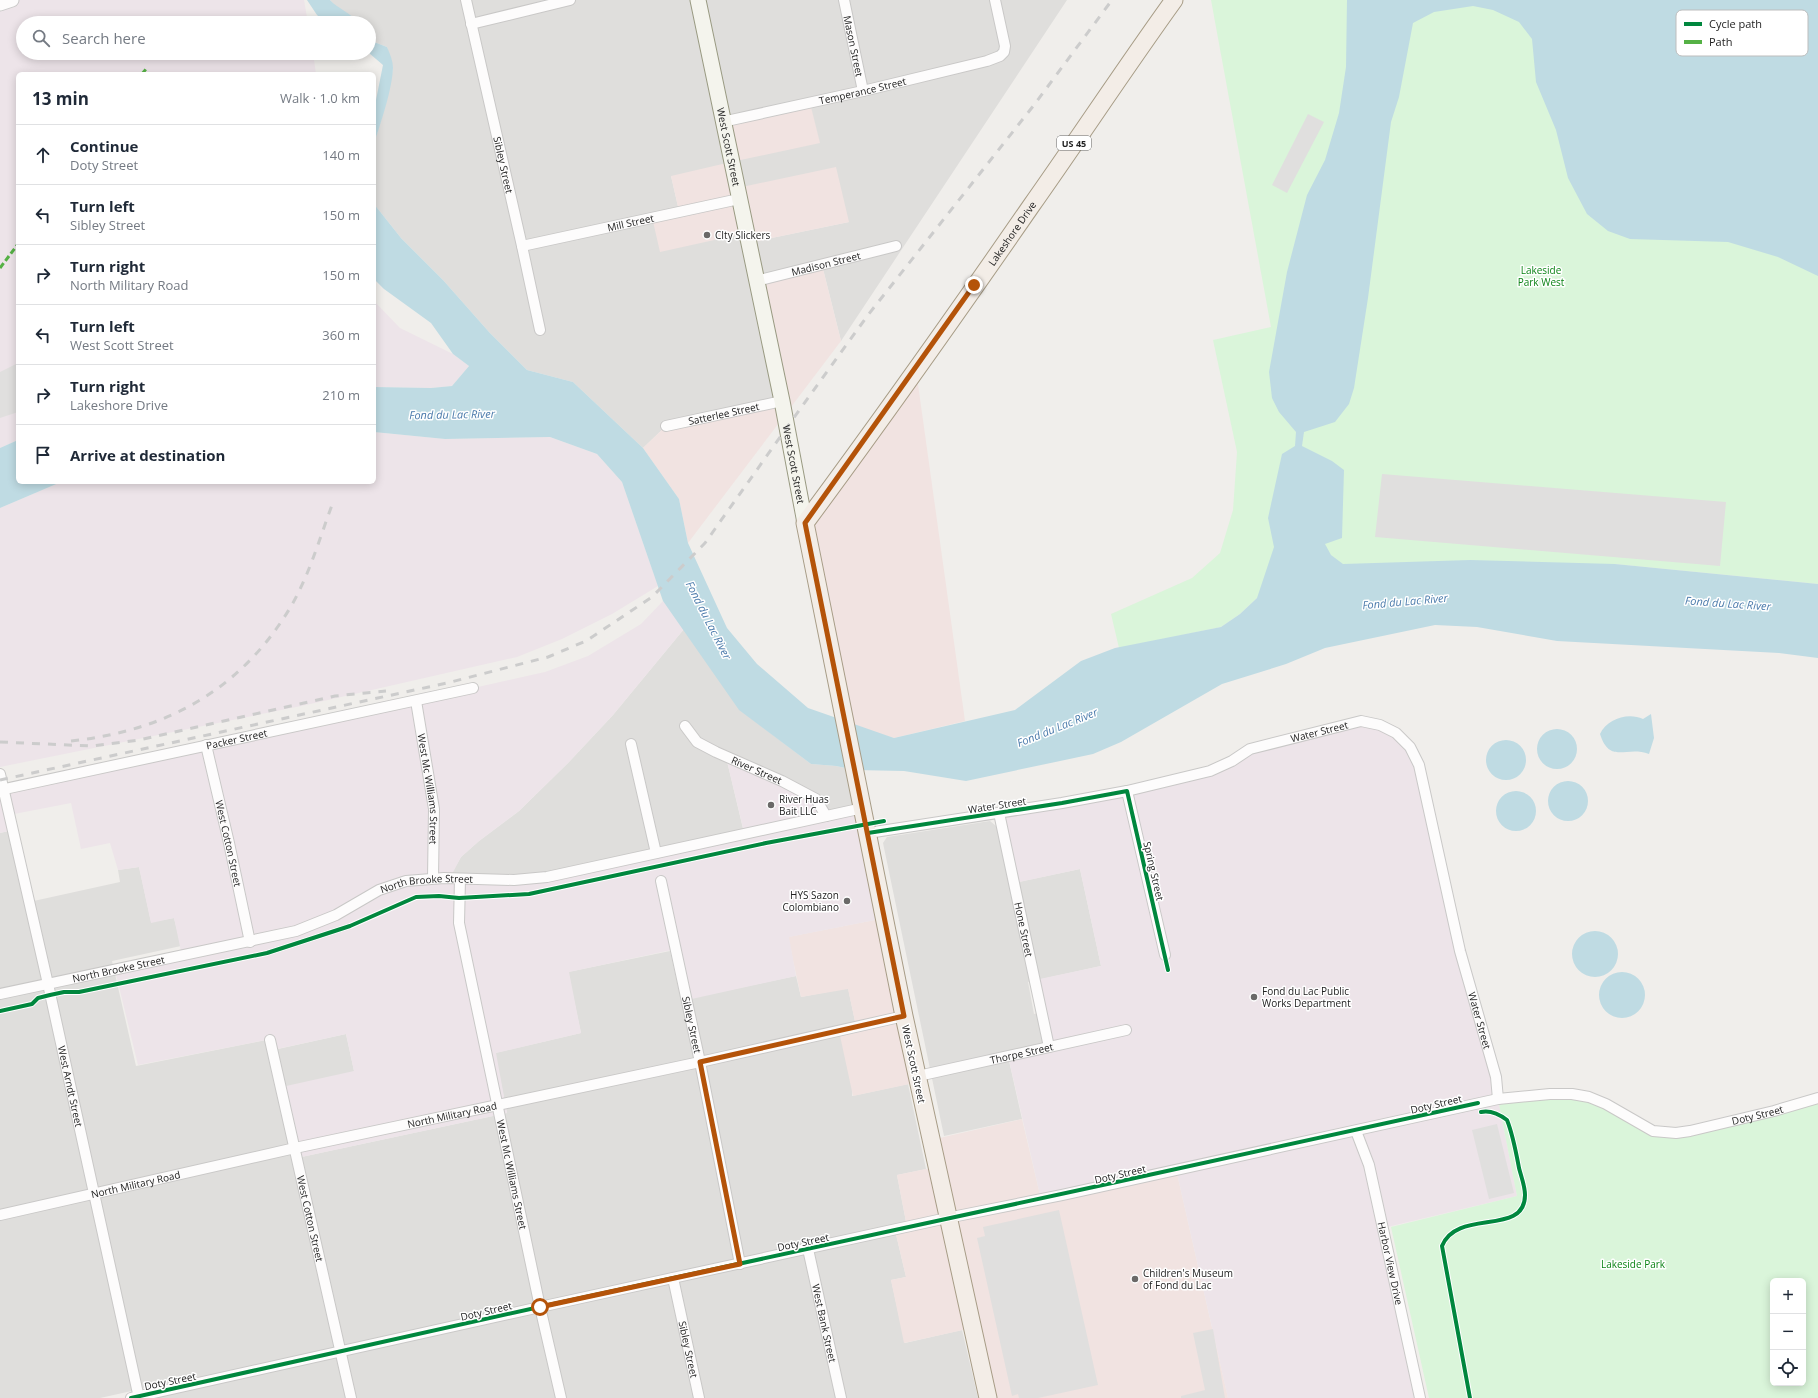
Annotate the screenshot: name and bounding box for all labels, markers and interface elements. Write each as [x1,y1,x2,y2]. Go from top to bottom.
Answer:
legend [1676,10,1808,56]
street label: Mason Street [840,14,867,78]
search box [16,16,376,60]
text: Cycle path [1709,16,1762,31]
icon: search [30,27,52,49]
text: Search here [62,28,146,48]
text: Path [1709,34,1732,49]
street label: Temperance Street [818,74,908,107]
text: 13 min [32,87,89,110]
text: Walk · 1.0 km [280,89,360,107]
street label: West Scott Street [714,106,744,188]
street label: Sibley Street [490,135,517,195]
text: Continue [70,136,138,156]
road number: US 45 [1057,136,1091,150]
icon: ahead [32,144,54,166]
text: 140 m [322,146,360,164]
text: Doty Street [70,156,138,174]
text: Turn left [70,196,135,216]
street label: Lakeshore Drive [985,198,1039,268]
icon: left [32,204,54,226]
text: 150 m [322,206,360,224]
street label: Mill Street [606,211,655,234]
text: Sibley Street [70,216,145,234]
place label: CIty Slickers [715,228,771,242]
marker: CIty Slickers [702,230,712,240]
street label: Madison Street [790,248,862,279]
text: Turn right [70,256,145,276]
park label: Lakeside Park West [1518,263,1565,289]
icon: right [32,264,54,286]
text: 150 m [322,266,360,284]
text: North Military Road [70,276,189,294]
route end [965,276,983,294]
text: Turn left [70,316,135,336]
icon: left [32,324,54,346]
text: 360 m [322,326,360,344]
text: West Scott Street [70,336,174,354]
text: Turn right [70,376,145,396]
icon: right [32,384,54,406]
text: 210 m [322,386,360,404]
text: Lakeshore Drive [70,396,168,414]
street label: Satterlee Street [687,399,761,428]
water label: Fond du Lac River [409,406,496,422]
street label: West Scott Street [780,424,808,505]
icon: arrive [32,444,54,466]
text: Arrive at destination [70,445,225,465]
water label: Fond du Lac River [683,578,735,662]
water label: Fond du Lac River [1362,590,1449,612]
water label: Fond du Lac River [1685,593,1772,614]
water label: Fond du Lac River [1014,704,1100,750]
street label: Water Street [1289,717,1350,745]
street label: Packer Street [205,726,269,752]
street label: West Mc Williams Street [415,733,441,845]
street label: River Street [729,753,785,787]
place label: River Huas Bait LLC [779,792,829,818]
street label: Water Street [967,793,1027,816]
street label: West Cotton Street [212,799,245,888]
marker: River Huas Bait LLC [766,800,776,810]
street label: Spring Street [1140,840,1168,902]
street label: North Brooke Street [378,871,474,896]
place label: HYS Sazon Colombiano [783,888,839,914]
marker: HYS Sazon Colombiano [842,896,852,906]
street label: Hone Street [1011,901,1037,959]
street label: North Brooke Street [71,952,166,985]
place label: Fond du Lac Public Works Department [1262,984,1351,1010]
street label: Water Street [1465,990,1495,1051]
marker: Fond du Lac Public Works Department [1249,992,1259,1002]
street label: Sibley Street [679,995,705,1055]
street label: West Scott Street [899,1024,929,1105]
street label: Thorpe Street [989,1039,1055,1067]
street label: West Arndt Street [55,1044,86,1128]
street label: Doty Street [1409,1091,1464,1117]
street label: North Military Road [406,1098,498,1131]
street label: Doty Street [1730,1102,1785,1128]
street label: West Mc Williams Street [494,1118,531,1231]
street label: Doty Street [1093,1161,1148,1187]
street label: North Military Road [89,1167,182,1201]
street label: West Cotton Street [294,1174,327,1263]
street label: Harbor View Drive [1375,1220,1407,1307]
street label: Doty Street [776,1230,830,1254]
park label: Lakeside Park [1601,1257,1666,1271]
place label: Children's Museum of Fond du Lac [1143,1266,1233,1292]
marker: Children's Museum of Fond du Lac [1130,1274,1140,1284]
map controls [1770,1278,1806,1386]
button: + [1770,1278,1806,1314]
street label: West Bank Street [809,1283,840,1364]
street label: Doty Street [459,1298,514,1324]
route start [531,1298,549,1316]
button: − [1770,1314,1806,1350]
street label: Sibley Street [675,1320,702,1380]
button: locate [1770,1350,1806,1386]
street label: Doty Street [143,1369,197,1393]

